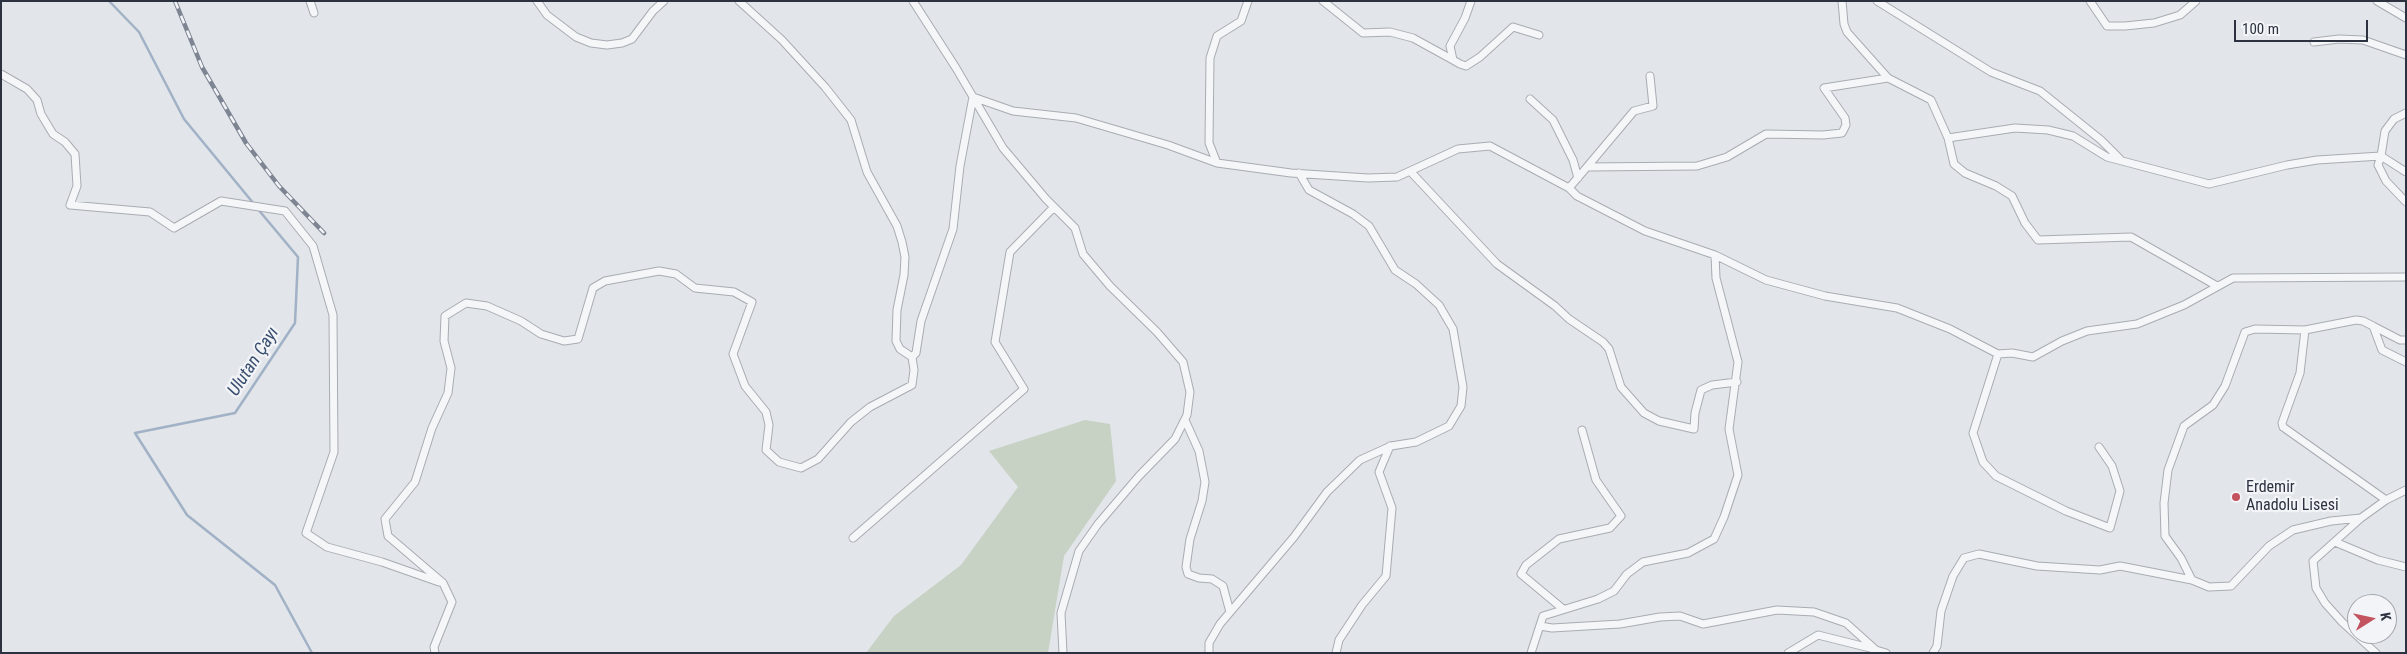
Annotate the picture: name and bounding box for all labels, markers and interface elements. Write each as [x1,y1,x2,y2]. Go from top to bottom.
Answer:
scale bar [2237,10,2371,42]
text: 100 m [2242,20,2279,38]
water label: Ulutan Çayı [224,323,284,401]
place label: Erdemir Anadolu Lisesi [2246,478,2339,516]
marker: Erdemir Anadolu Lisesi [2230,491,2242,503]
north arrow [2347,594,2397,644]
text: K [2377,611,2394,622]

